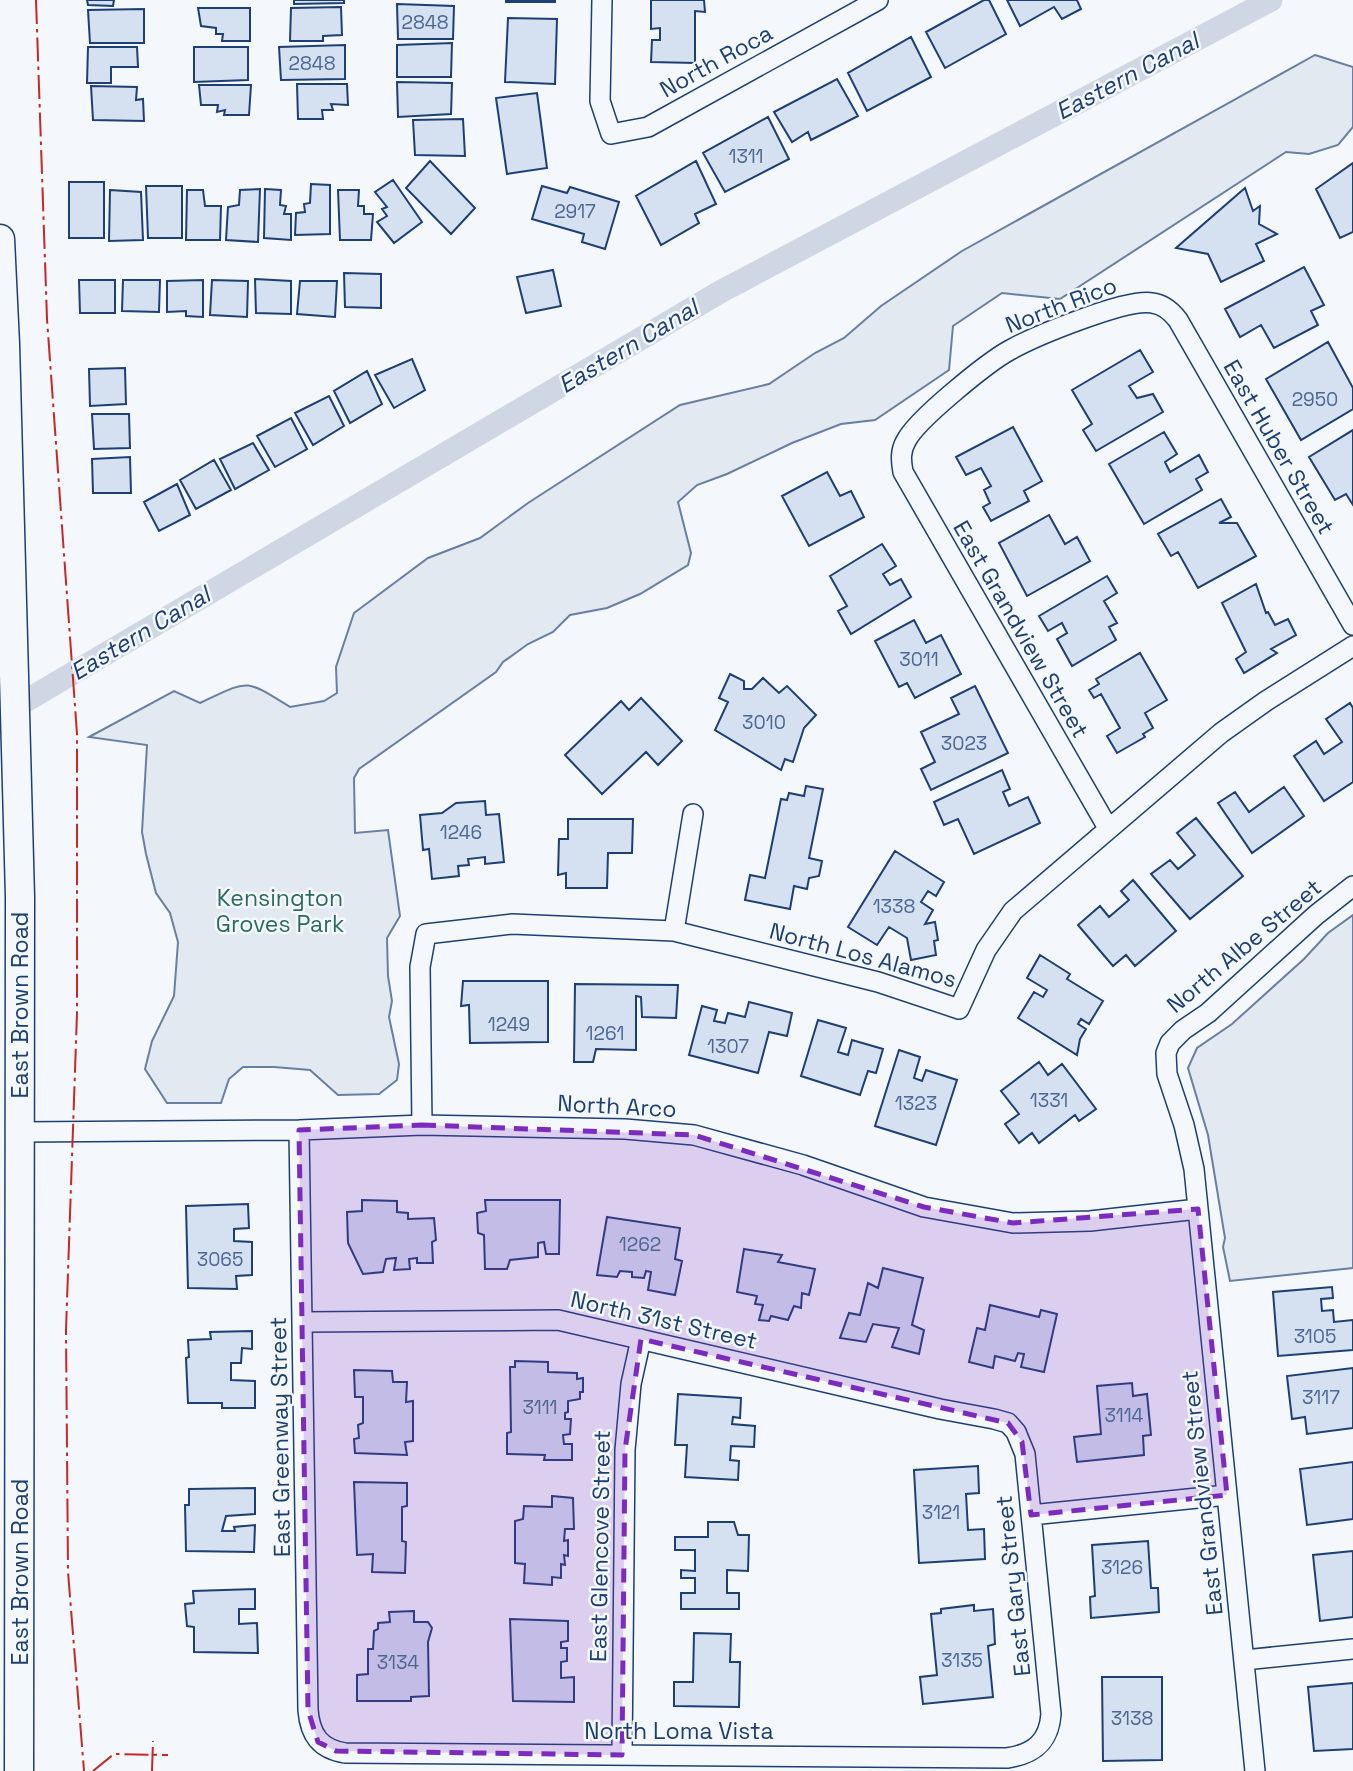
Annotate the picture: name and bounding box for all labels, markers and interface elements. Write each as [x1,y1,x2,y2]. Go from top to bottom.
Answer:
house number: 2848 [401,10,449,35]
street label: North Roca [654,18,778,104]
water label: Eastern Canal [1050,24,1207,127]
house number: 2848 [288,51,336,76]
house number: 1311 [728,144,764,169]
house number: 2917 [554,199,596,224]
street label: North Rico [1001,270,1121,340]
water label: Eastern Canal [552,290,706,400]
street label: East Huber Street [1217,354,1341,540]
house number: 2950 [1292,387,1338,412]
street label: East Grandview Street [946,515,1096,743]
water label: Eastern Canal [64,577,218,687]
house number: 3011 [899,647,939,672]
house number: 3010 [742,710,786,735]
house number: 3023 [941,731,987,756]
house number: 1246 [440,820,482,845]
street label: North Albe Street [1160,872,1328,1020]
park label: Kensington Groves Park [216,883,344,939]
house number: 1338 [873,894,915,919]
street label: East Brown Road [5,912,35,1098]
street label: North Los Alamos [766,916,960,994]
house number: 1249 [488,1012,530,1037]
house number: 1261 [586,1021,624,1046]
house number: 1307 [707,1034,749,1059]
street label: North Arco [557,1088,677,1124]
house number: 1331 [1030,1088,1068,1113]
house number: 1323 [895,1091,937,1116]
house number: 1262 [619,1232,661,1257]
house number: 3065 [197,1247,243,1272]
street label: North 31st Street [568,1284,760,1356]
street label: East Greenway Street [263,1316,297,1558]
house number: 3105 [1294,1324,1336,1349]
street label: East Grandview Street [1174,1369,1230,1617]
house number: 3117 [1302,1385,1340,1410]
house number: 3111 [522,1395,558,1420]
house number: 3114 [1105,1403,1144,1428]
street label: East Glencove Street [583,1430,617,1662]
street label: East Brown Road [5,1479,35,1665]
street label: East Gary Street [989,1494,1037,1678]
house number: 3121 [922,1500,960,1525]
house number: 3126 [1101,1555,1143,1580]
house number: 3135 [941,1648,983,1673]
house number: 3134 [377,1650,419,1675]
house number: 3138 [1111,1706,1153,1731]
street label: North Loma Vista [584,1716,774,1746]

